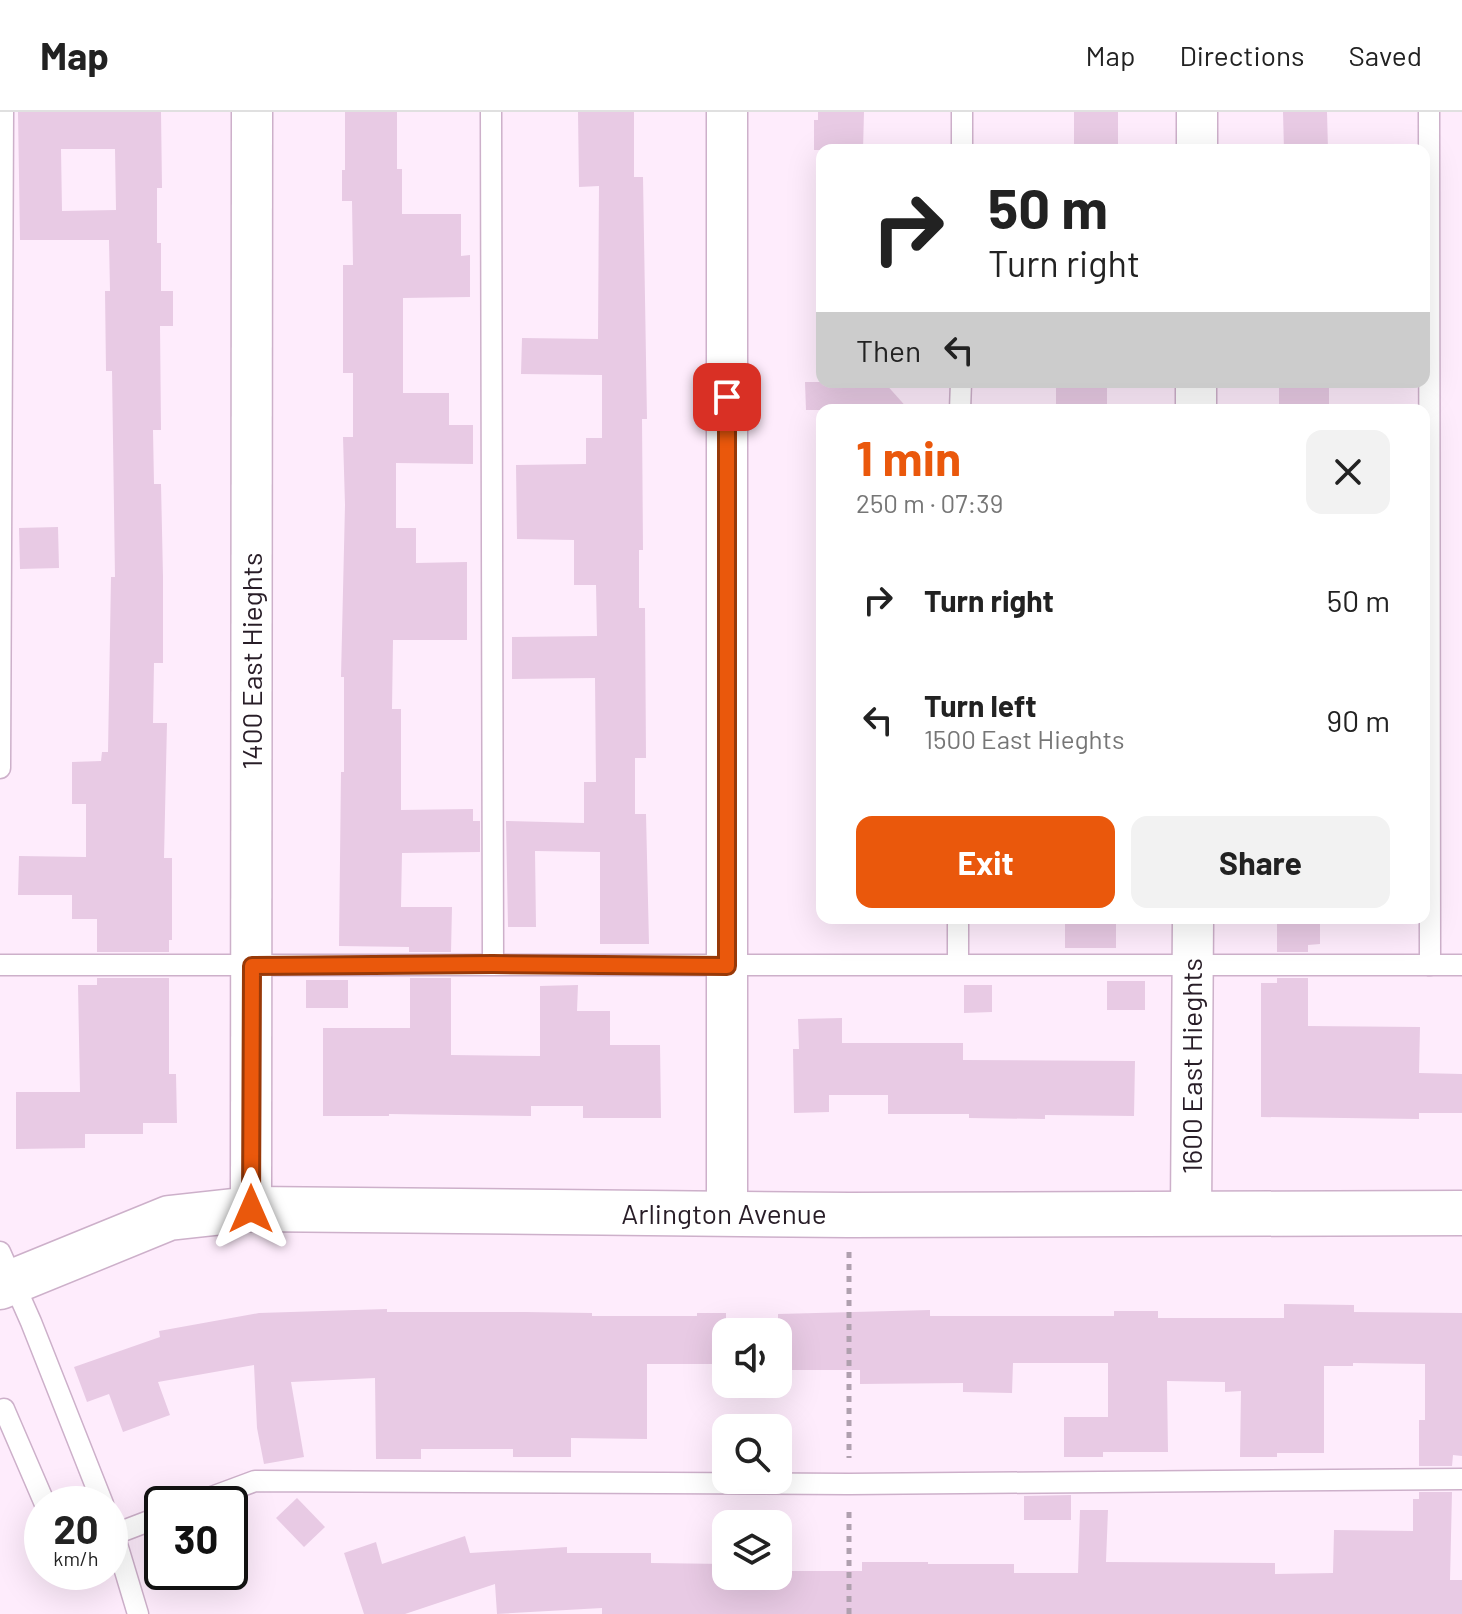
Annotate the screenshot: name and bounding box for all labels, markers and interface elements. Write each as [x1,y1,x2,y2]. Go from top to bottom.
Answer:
text: Map [40,32,109,78]
text: Map [1086,38,1135,72]
text: Directions [1179,38,1305,72]
text: Saved [1349,38,1422,72]
text: 50 m [988,173,1108,240]
icon: right [856,176,960,280]
text: Turn right [988,241,1140,284]
icon: left [937,328,981,372]
text: Then [856,332,921,368]
pin [693,363,761,431]
icon: arrive [705,375,749,419]
text: 1 min [856,428,961,486]
button: close [1306,430,1390,514]
text: 250 m · 07:39 [856,487,1003,518]
street label: 1400 East Hieghts [234,552,268,770]
icon: right [856,578,900,622]
text: Turn right [924,582,1054,618]
text: 50 m [1327,582,1390,618]
text: Turn left [924,687,1037,723]
icon: left [856,698,900,742]
text: 90 m [1327,702,1390,738]
text: 1500 East Hieghts [924,723,1125,754]
button: Exit [856,816,1115,908]
button: Share [1131,816,1390,908]
street label: 1600 East Hieghts [1174,958,1208,1174]
position arrow [209,1167,293,1251]
street label: Arlington Avenue [621,1196,827,1230]
map controls [712,1318,792,1590]
button: sound [712,1318,792,1398]
button: search [712,1414,792,1494]
speed limit sign: 30 [144,1486,248,1590]
text: 20 [53,1504,99,1552]
button: layers [712,1510,792,1590]
text: km/h [53,1546,99,1570]

